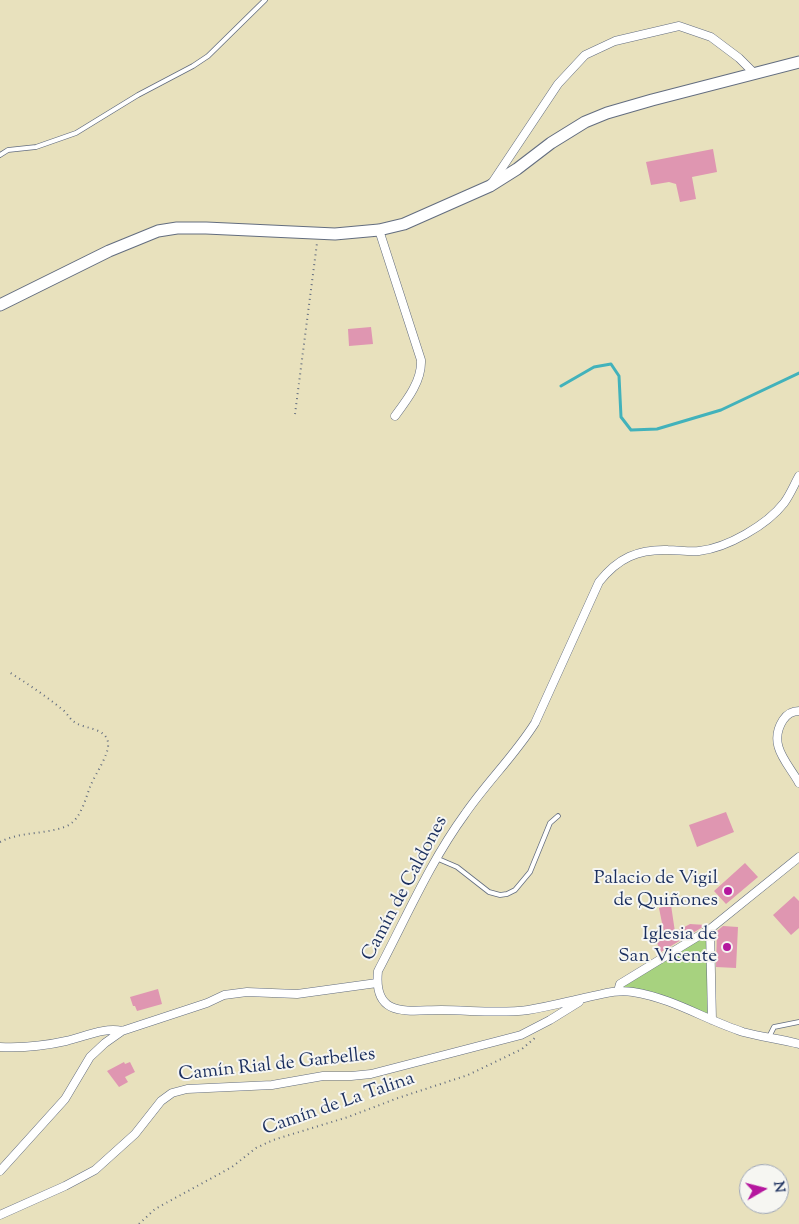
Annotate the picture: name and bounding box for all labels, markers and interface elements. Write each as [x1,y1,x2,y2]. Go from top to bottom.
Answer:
street label: Camín de Caldones [358,813,454,965]
place label: Palacio de Vigil de Quiñones [594,869,718,913]
marker: Palacio de Vigil de Quiñones [722,885,734,897]
place label: Iglesia de San Vicente [618,925,717,969]
marker: Iglesia de San Vicente [721,941,733,953]
street label: Camín Rial de Garbelles [178,1044,376,1088]
street label: Camín de La Talina [260,1068,418,1142]
north arrow [739,1164,789,1214]
text: N [767,1180,789,1194]

